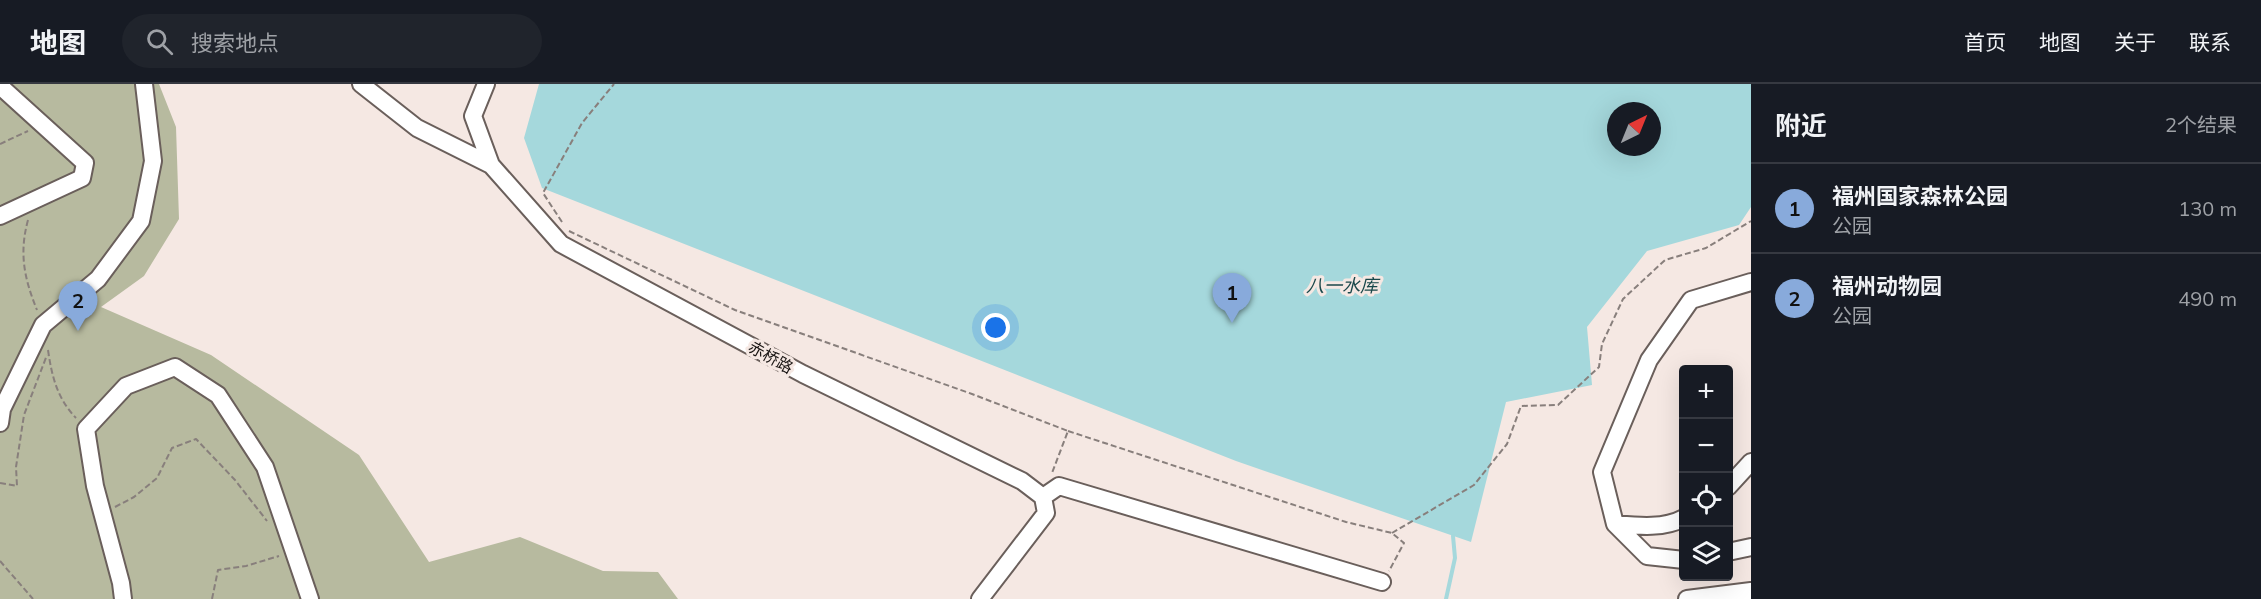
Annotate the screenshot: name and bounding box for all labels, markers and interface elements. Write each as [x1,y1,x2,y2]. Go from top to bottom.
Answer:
search box [122,14,542,68]
text: 地图 [30,25,86,60]
icon: search [143,25,176,58]
text: 搜索地点 [191,29,279,57]
text: 首页 [1964,29,2006,55]
text: 地图 [2039,29,2081,55]
text: 关于 [2114,29,2156,55]
text: 联系 [2189,29,2231,55]
north arrow [1607,102,1661,156]
text: 附近 [1775,109,1827,142]
text: 2个结果 [2165,112,2237,137]
text: 福州国家森林公园 [1832,182,2008,210]
text: 1 [1789,196,1801,221]
text: 130 m [2178,196,2237,221]
text: 公园 [1832,213,1872,238]
text: 福州动物园 [1832,272,1942,300]
pin: 1 [1212,274,1252,323]
water label: 八一水库 [1306,274,1381,297]
pin: 2 [58,282,98,331]
text: 2 [1789,286,1801,311]
text: 490 m [2178,286,2237,311]
text: 公园 [1832,303,1872,328]
your location [981,313,1010,342]
street label: 赤桥路 [745,337,797,377]
map controls [1679,365,1733,581]
button: + [1679,365,1733,419]
button: − [1679,419,1733,473]
button: locate [1679,473,1733,527]
button: layers [1679,527,1733,581]

